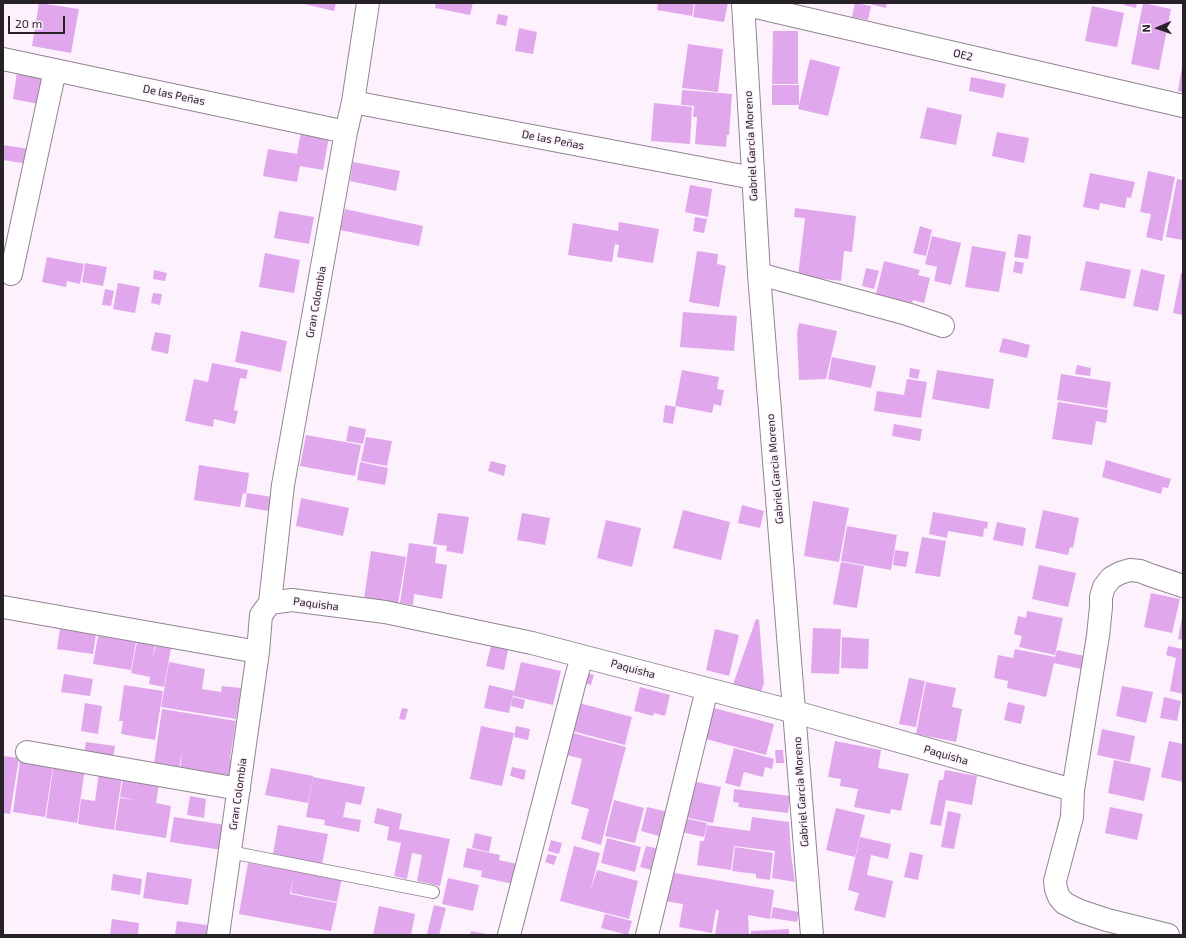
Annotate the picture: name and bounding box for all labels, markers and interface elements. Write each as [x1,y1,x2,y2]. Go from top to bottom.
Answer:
scale bar [10,8,67,34]
north arrow [1138,8,1178,48]
text: 20 m [15,16,42,30]
text: N [1139,24,1152,33]
street label: OE2 [952,46,974,64]
street label: De las Peñas [142,82,206,108]
street label: Gabriel Garcia Moreno [742,90,760,202]
street label: De las Peñas [521,127,585,153]
street label: Gran Colombia [303,265,329,339]
street label: Gabriel Garcia Moreno [764,413,786,525]
street label: Paquisha [292,595,340,613]
street label: Paquisha [609,657,657,681]
street label: Gabriel Garcia Moreno [791,736,811,848]
street label: Paquisha [922,742,970,768]
street label: Gran Colombia [226,757,250,831]

